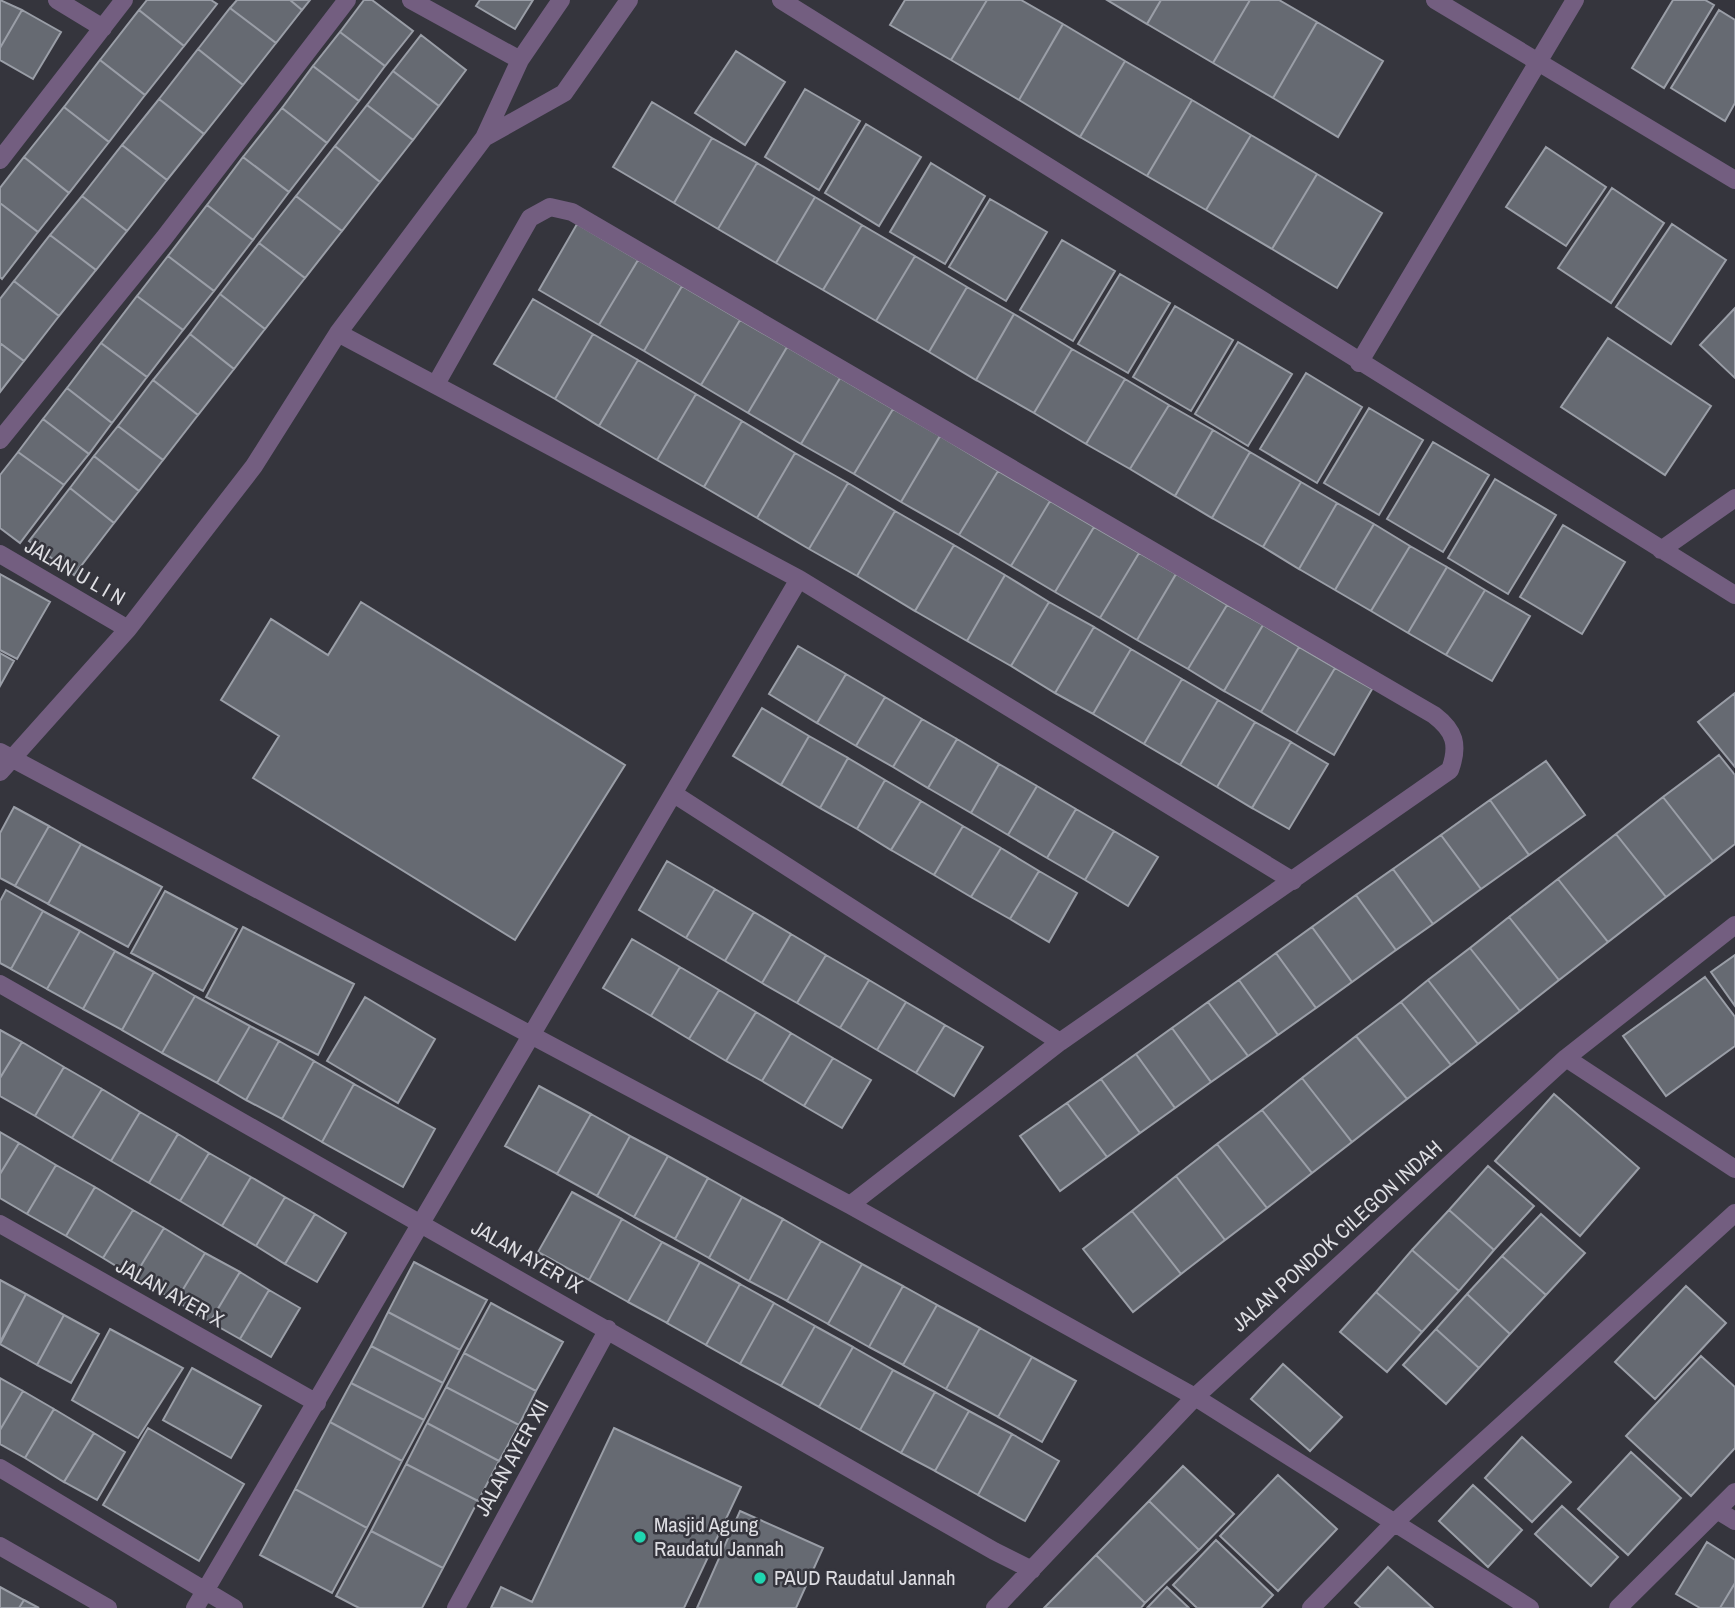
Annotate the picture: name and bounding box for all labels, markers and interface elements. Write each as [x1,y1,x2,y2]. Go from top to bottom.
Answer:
street label: JALAN U L I N [20,531,131,612]
street label: JALAN PONDOK CILEGON INDAH [1225,1133,1448,1338]
street label: JALAN AYER IX [466,1213,589,1300]
street label: JALAN AYER X [111,1251,230,1334]
street label: JALAN AYER XII [468,1394,555,1521]
place label: Masjid Agung Raudatul Jannah [654,1510,784,1563]
marker: Masjid Agung Raudatul Jannah [632,1529,648,1545]
place label: PAUD Raudatul Jannah [774,1563,956,1592]
marker: PAUD Raudatul Jannah [752,1570,768,1586]

